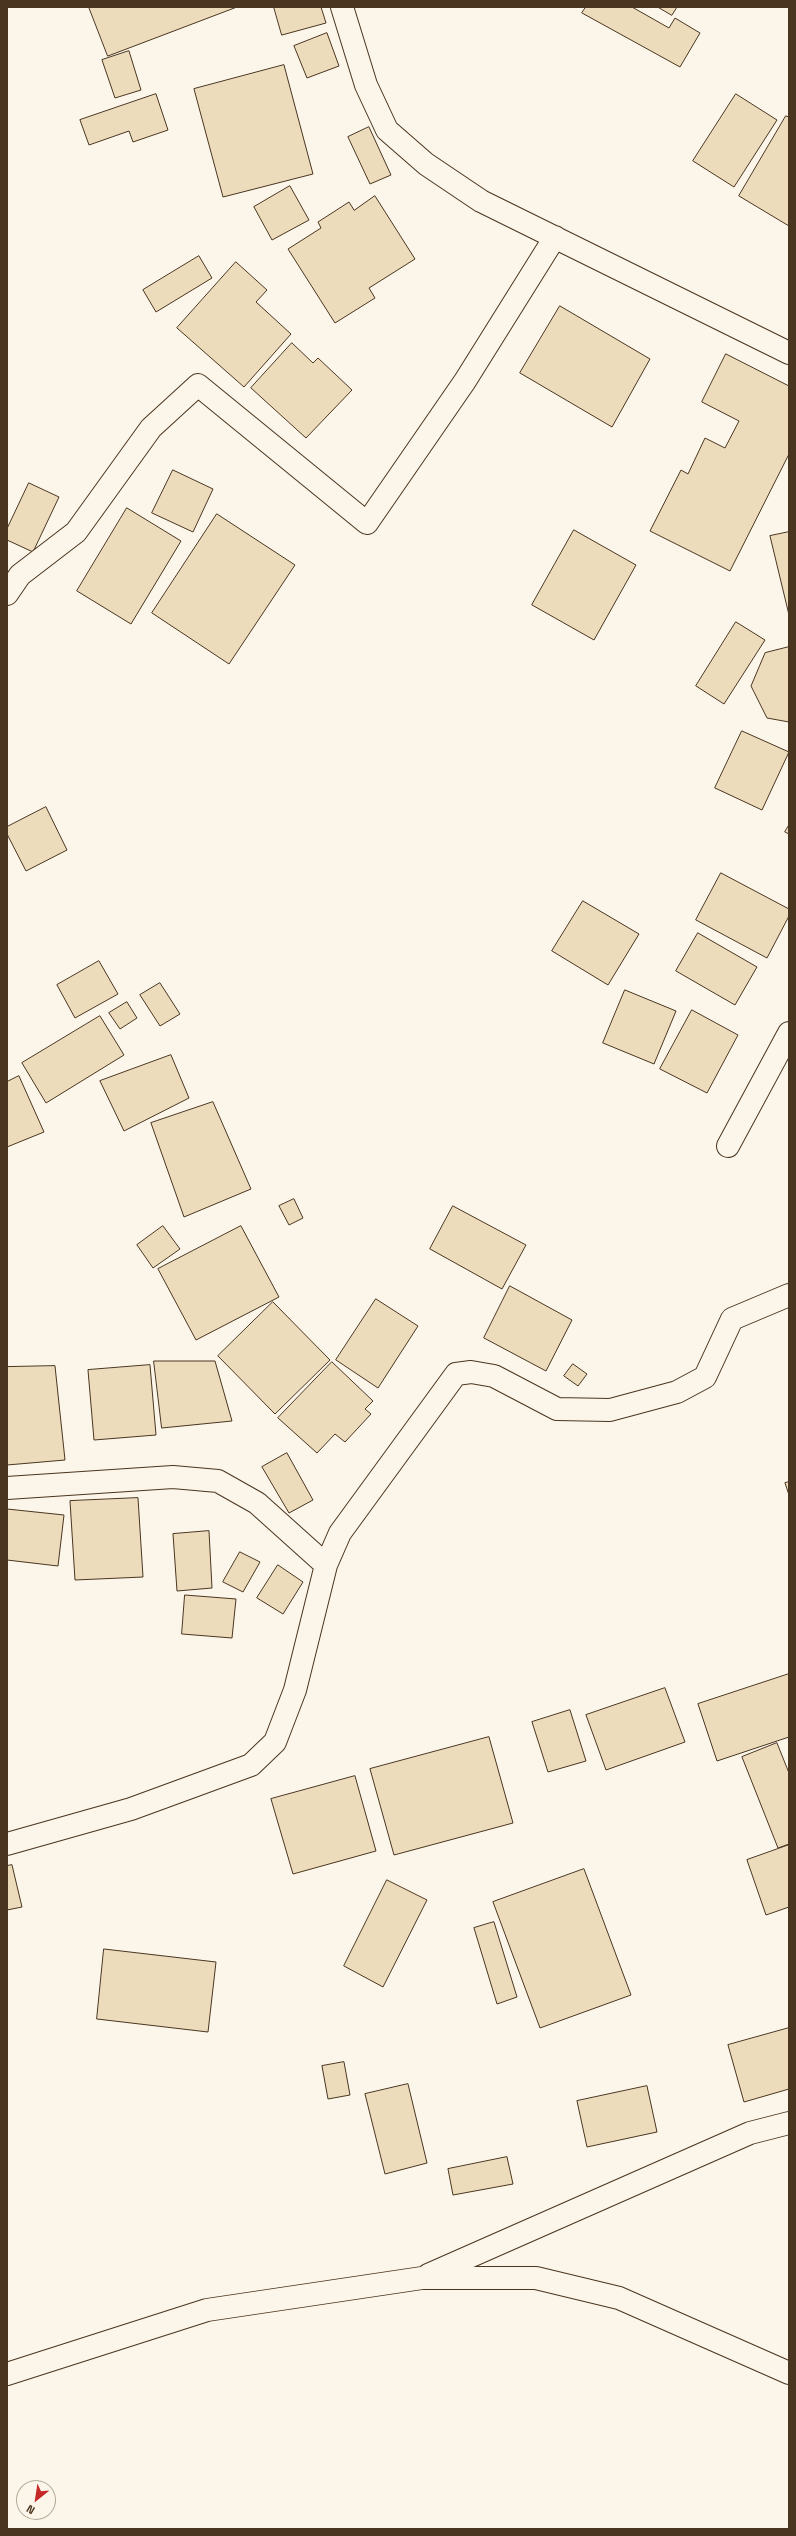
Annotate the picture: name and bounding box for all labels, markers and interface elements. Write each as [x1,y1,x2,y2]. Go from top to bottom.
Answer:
north arrow [16,2480,56,2520]
text: N [24,2502,37,2517]

